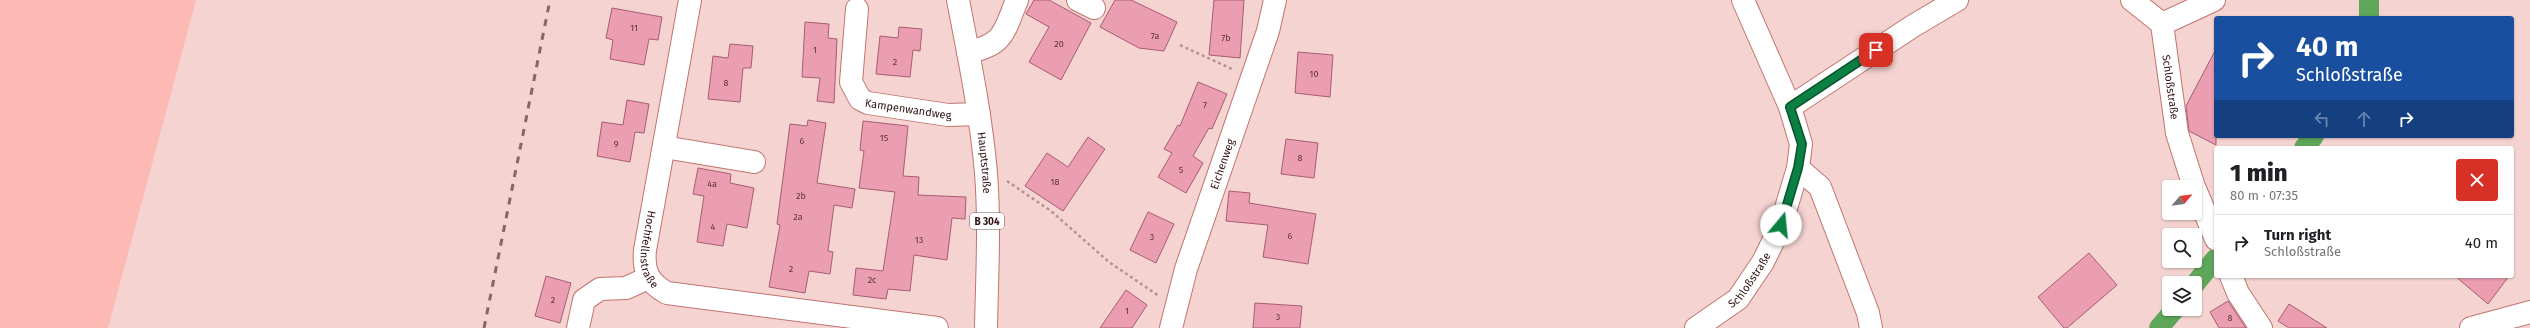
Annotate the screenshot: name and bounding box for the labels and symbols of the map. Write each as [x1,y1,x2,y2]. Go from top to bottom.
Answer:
house number: 11 [630,23,638,33]
house number: 7a [1151,31,1159,41]
house number: 7b [1221,33,1231,43]
pin [1859,33,1893,67]
house number: 20 [1054,39,1064,49]
house number: 1 [813,45,817,55]
street label: Schloßstraße [2159,54,2181,120]
house number: 2 [893,57,897,67]
house number: 10 [1310,69,1318,79]
house number: 8 [724,78,729,88]
street label: Kampenwandweg [864,97,952,122]
house number: 7 [1203,100,1207,110]
street label: Hauptstraße [974,131,993,194]
house number: 15 [880,133,889,143]
house number: 6 [800,136,805,146]
street label: Eichenweg [1208,137,1238,191]
house number: 9 [614,139,619,149]
house number: 8 [1298,153,1303,163]
house number: 5 [1179,165,1184,175]
house number: 18 [1051,177,1059,187]
house number: 4a [707,179,717,189]
north arrow [2162,180,2202,220]
house number: 2b [796,191,806,201]
position arrow [1760,204,1802,246]
street label: Hochfellnstraße [638,210,661,291]
house number: 2a [793,212,803,222]
road number: B 304 [970,213,1004,229]
house number: 4 [711,222,716,232]
house number: 6 [1288,231,1293,241]
house number: 3 [1150,232,1154,242]
house number: 13 [915,235,923,245]
street label: Schloßstraße [1726,250,1774,311]
house number: 2 [789,264,793,274]
house number: 2c [868,275,877,285]
house number: 2 [551,295,555,305]
house number: 1 [1125,306,1129,316]
house number: 3 [1276,312,1280,322]
house number: 8 [2228,313,2233,323]

